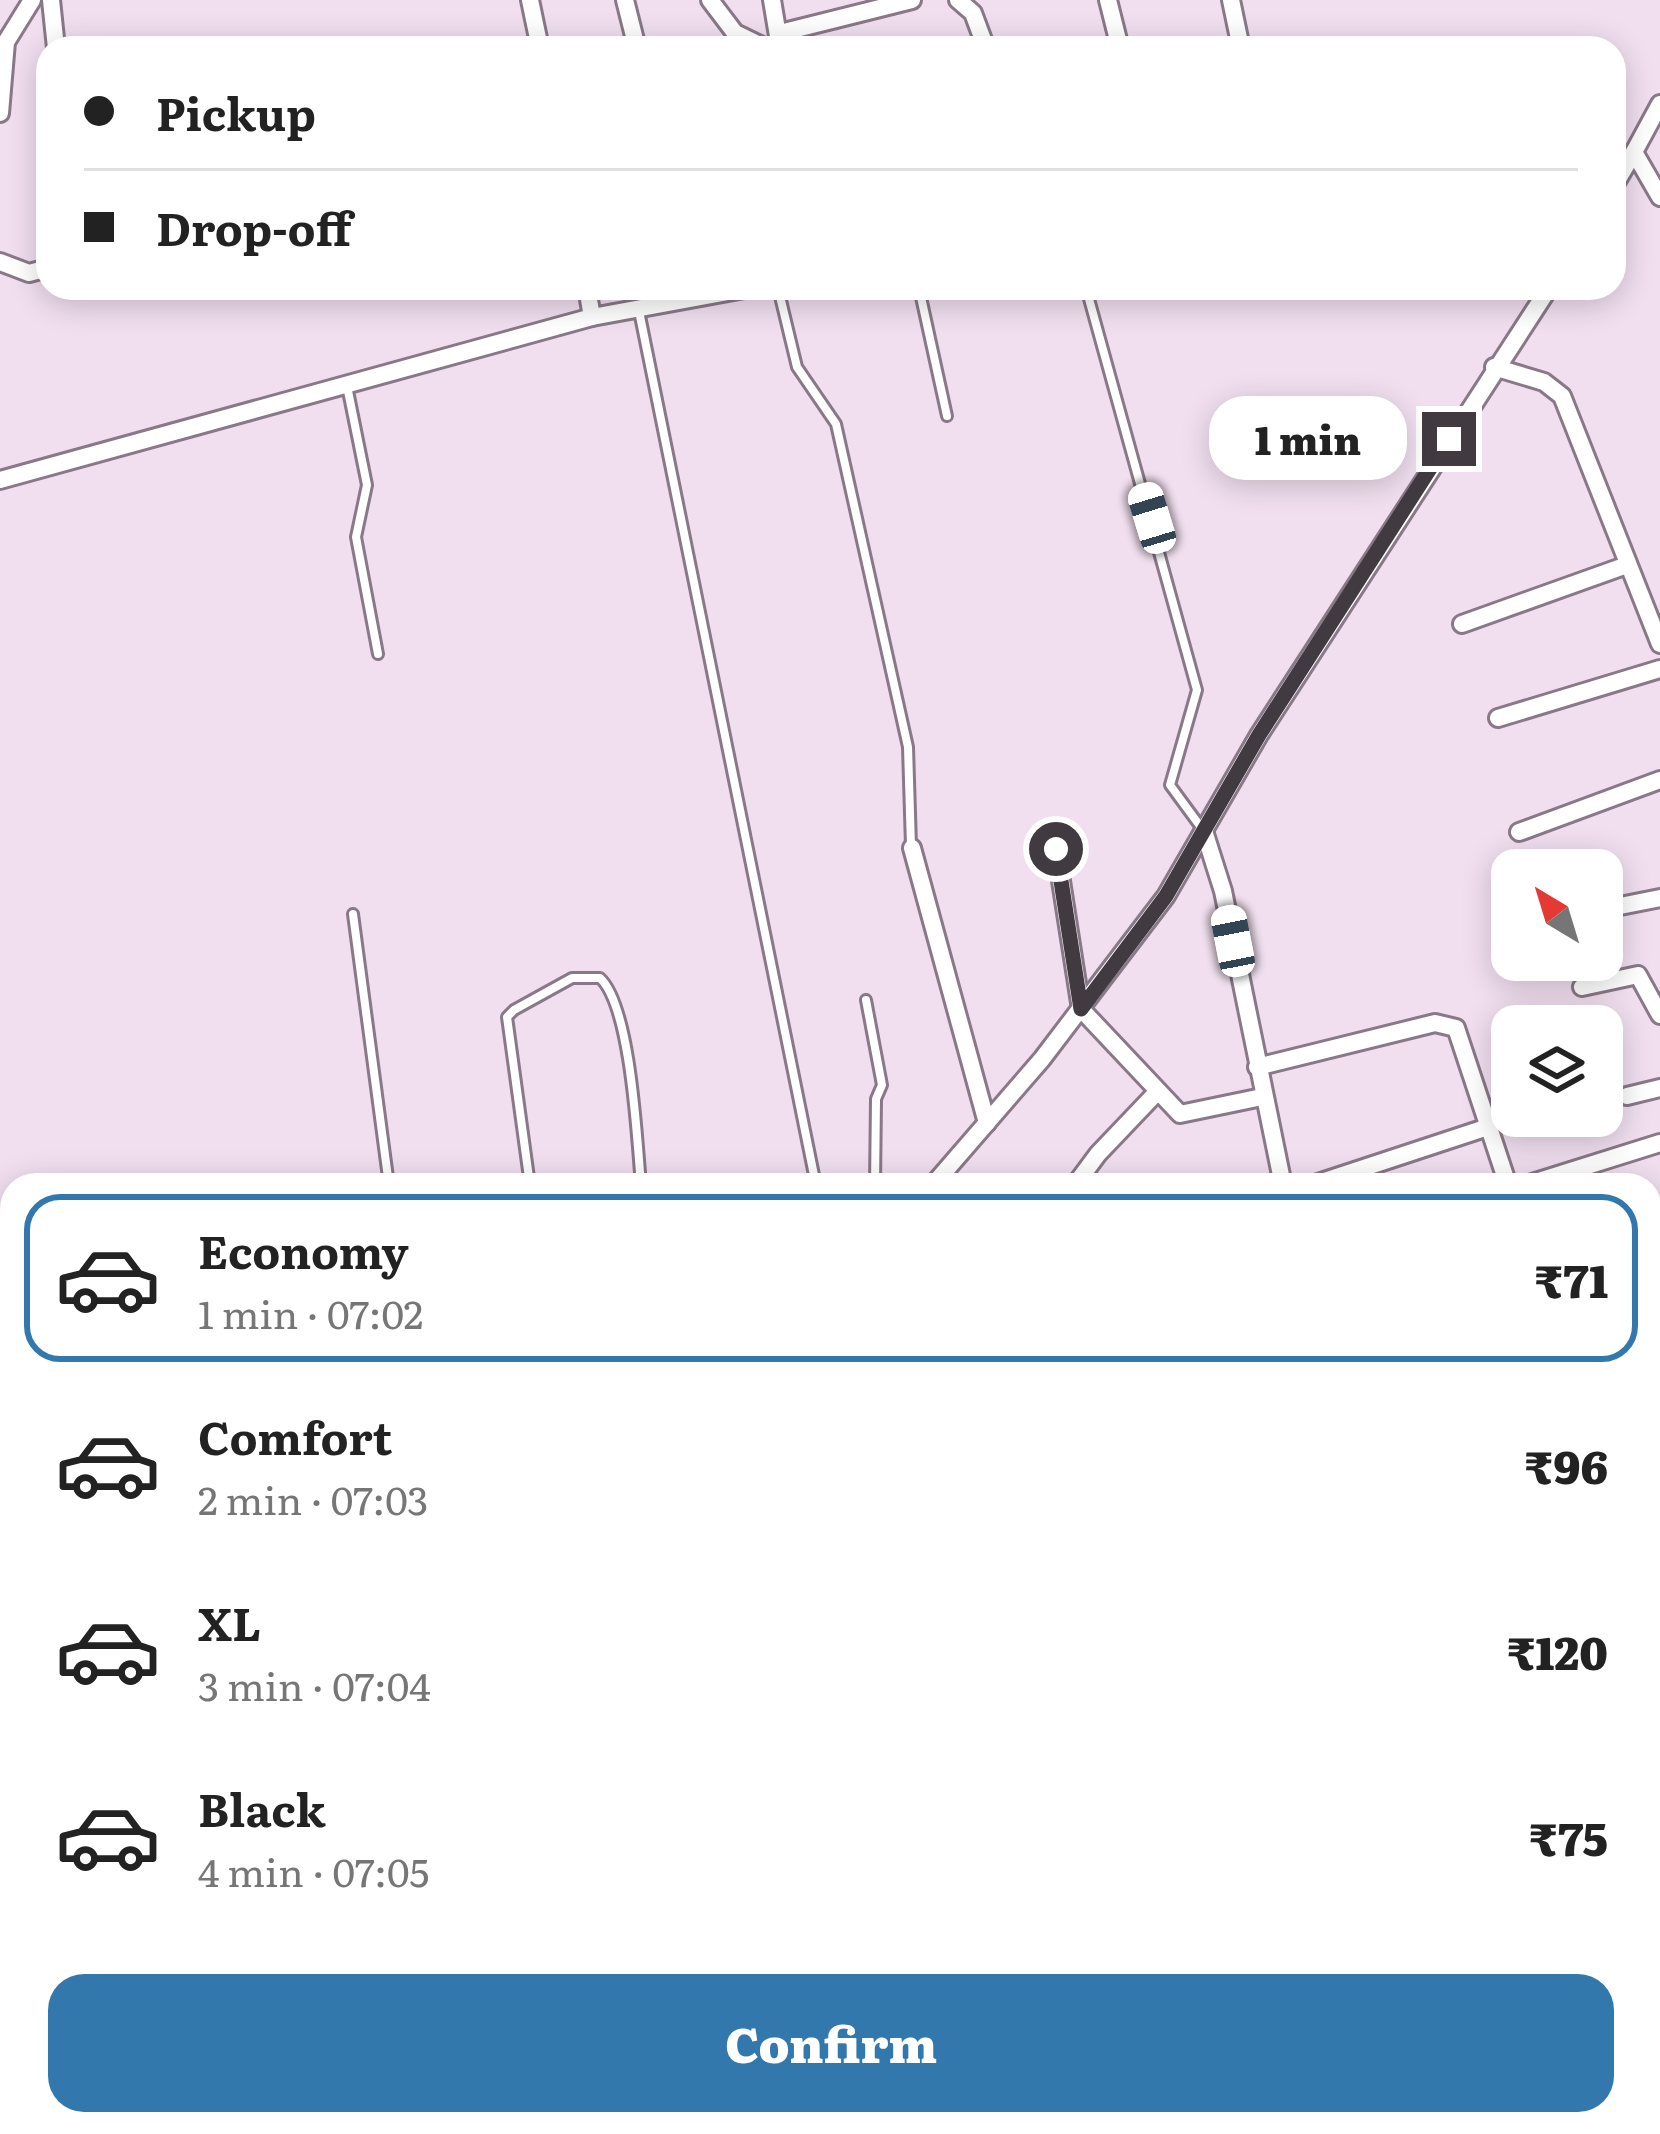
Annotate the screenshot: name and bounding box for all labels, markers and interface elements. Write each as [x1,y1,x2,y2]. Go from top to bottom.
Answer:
text: Pickup [156,78,316,145]
text: Drop-off [156,193,352,260]
callout: 1 min [1209,397,1407,481]
text: 1 min [1255,409,1361,467]
route end [1422,412,1476,466]
car [1124,478,1180,558]
route start [1029,822,1083,876]
north arrow [1491,849,1623,981]
map controls [1491,849,1623,1137]
car [1208,902,1258,980]
button: layers [1491,1005,1623,1137]
text: Economy [198,1216,409,1283]
icon: car [54,1224,162,1332]
text: ₹71 [1535,1245,1608,1312]
text: 1 min · 07:02 [198,1283,423,1341]
text: Comfort [198,1402,392,1469]
icon: car [54,1410,162,1518]
text: ₹96 [1525,1431,1608,1498]
text: 2 min · 07:03 [198,1469,428,1527]
text: XL [198,1588,261,1655]
icon: car [54,1596,162,1704]
text: ₹120 [1507,1617,1608,1684]
text: 3 min · 07:04 [198,1655,431,1713]
text: Black [198,1774,326,1841]
icon: car [54,1782,162,1890]
text: ₹75 [1530,1803,1608,1870]
text: 4 min · 07:05 [198,1841,429,1899]
button: Confirm [48,1974,1614,2112]

